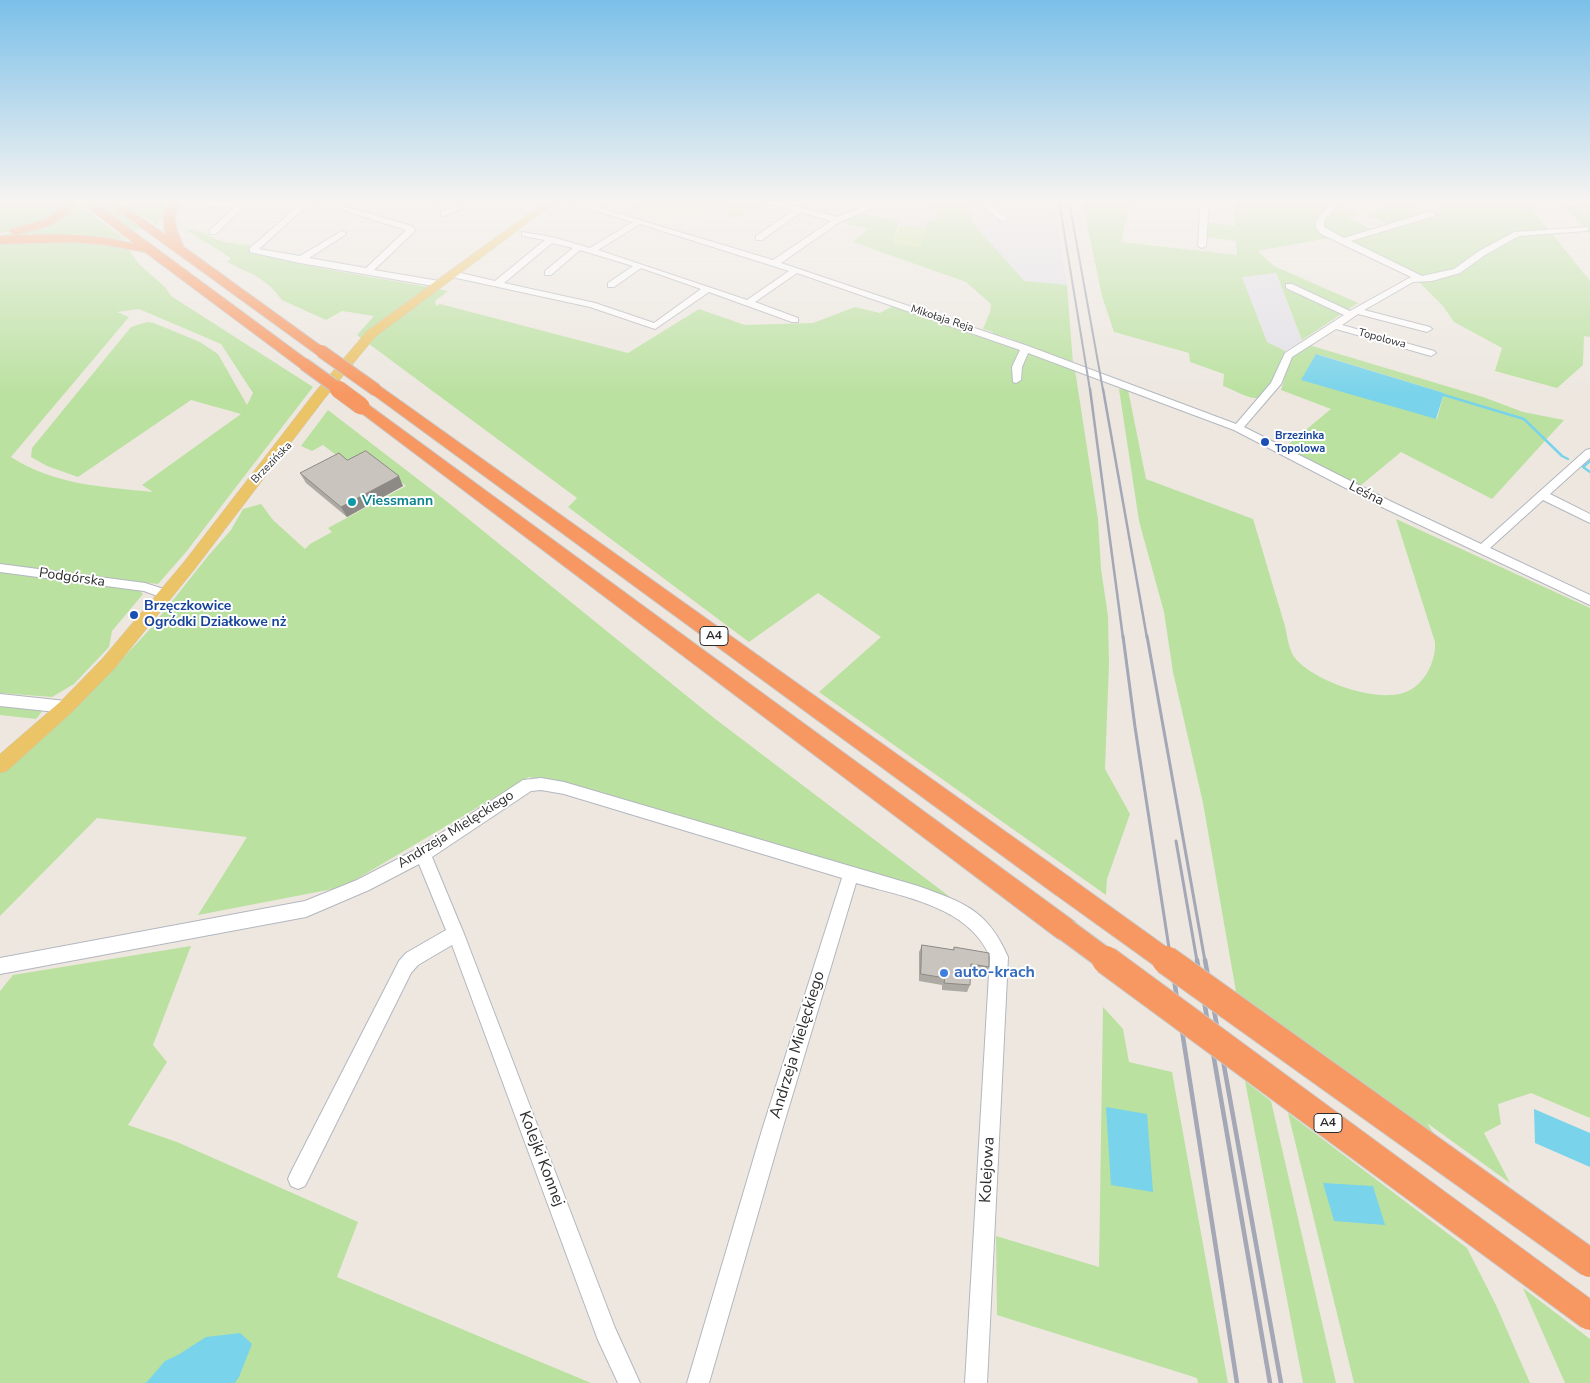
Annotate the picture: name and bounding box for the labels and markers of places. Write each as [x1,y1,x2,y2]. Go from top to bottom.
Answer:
place label: Brzezinka Topolowa [1275,429,1325,455]
marker: Brzezinka Topolowa [1259,436,1271,448]
place label: Viessmann [362,494,433,510]
marker: Viessmann [346,496,358,508]
place label: Brzęczkowice Ogródki Działkowe nż [144,599,286,632]
marker: Brzęczkowice Ogródki Działkowe nż [128,609,140,621]
place label: auto-krach [954,963,1035,983]
marker: auto-krach [938,967,950,979]

